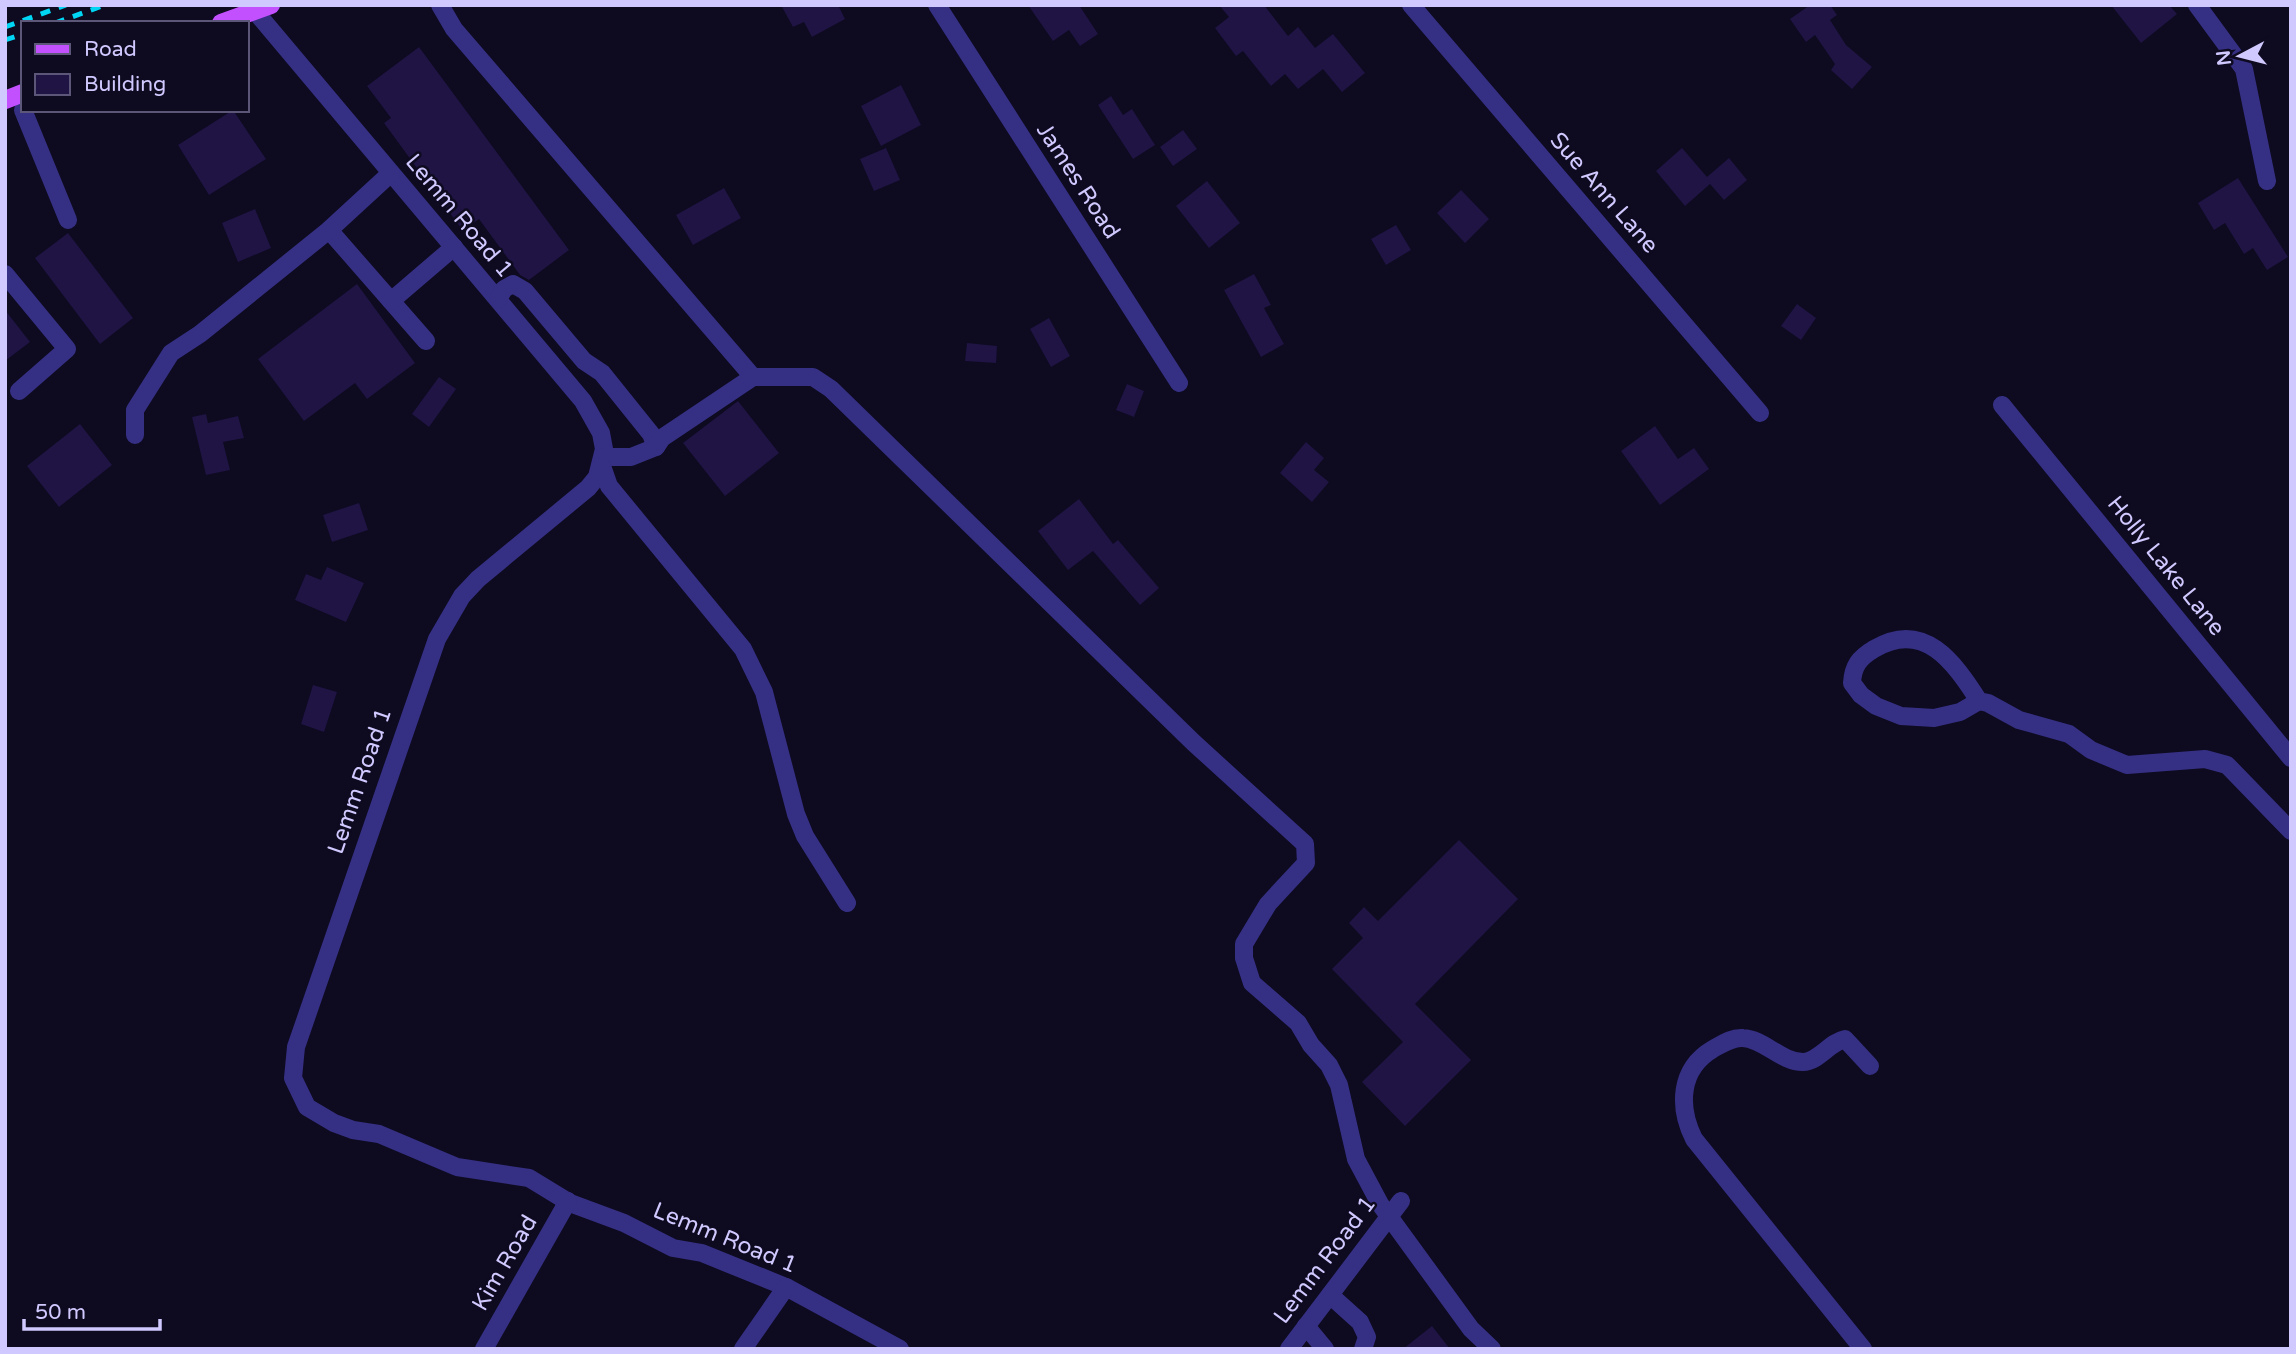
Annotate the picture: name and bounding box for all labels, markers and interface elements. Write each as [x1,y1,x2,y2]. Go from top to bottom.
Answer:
legend [21,21,248,112]
north arrow [2205,21,2275,91]
text: Road [84,37,137,62]
text: N [2212,49,2236,67]
text: Building [84,72,166,97]
street label: James Road [1030,118,1126,244]
street label: Sue Ann Lane [1544,127,1664,259]
street label: Lemm Road 1 [399,149,519,283]
street label: Holly Lake Lane [2101,491,2231,641]
street label: Lemm Road 1 [322,704,398,858]
street label: Lemm Road 1 [1268,1191,1382,1329]
street label: Lemm Road 1 [649,1196,801,1280]
street label: Kim Road [466,1210,544,1316]
scale bar [24,1288,161,1332]
text: 50 m [35,1300,86,1325]

